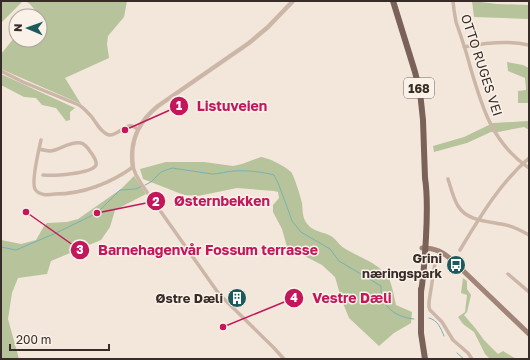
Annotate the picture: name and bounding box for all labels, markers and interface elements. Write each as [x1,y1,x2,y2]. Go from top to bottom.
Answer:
north arrow [8,8,48,48]
street label: OTTO RUGES VEI [458,12,506,118]
text: N [11,23,24,32]
road number: 168 [404,78,434,98]
callout: Listuveien [169,93,275,119]
text: Listuveien [197,97,267,114]
text: 1 [176,98,182,113]
callout: Østernbekken [146,188,278,214]
text: Østernbekken [174,192,270,209]
text: 2 [152,194,160,209]
callout: Barnehagenvår Fossum terrasse [70,237,326,263]
text: Barnehagenvår Fossum terrasse [98,241,318,258]
text: 3 [76,242,84,257]
place label: Grini næringspark [362,250,442,281]
bus stop icon: Grini næringspark [445,254,467,276]
callout: Vestre Dæli [284,285,400,311]
building icon: Østre Dæli [226,287,248,309]
text: Vestre Dæli [312,289,392,306]
place label: Østre Dæli [155,290,223,306]
text: 4 [290,290,298,305]
scale bar [10,326,109,352]
text: 200 m [16,332,51,347]

